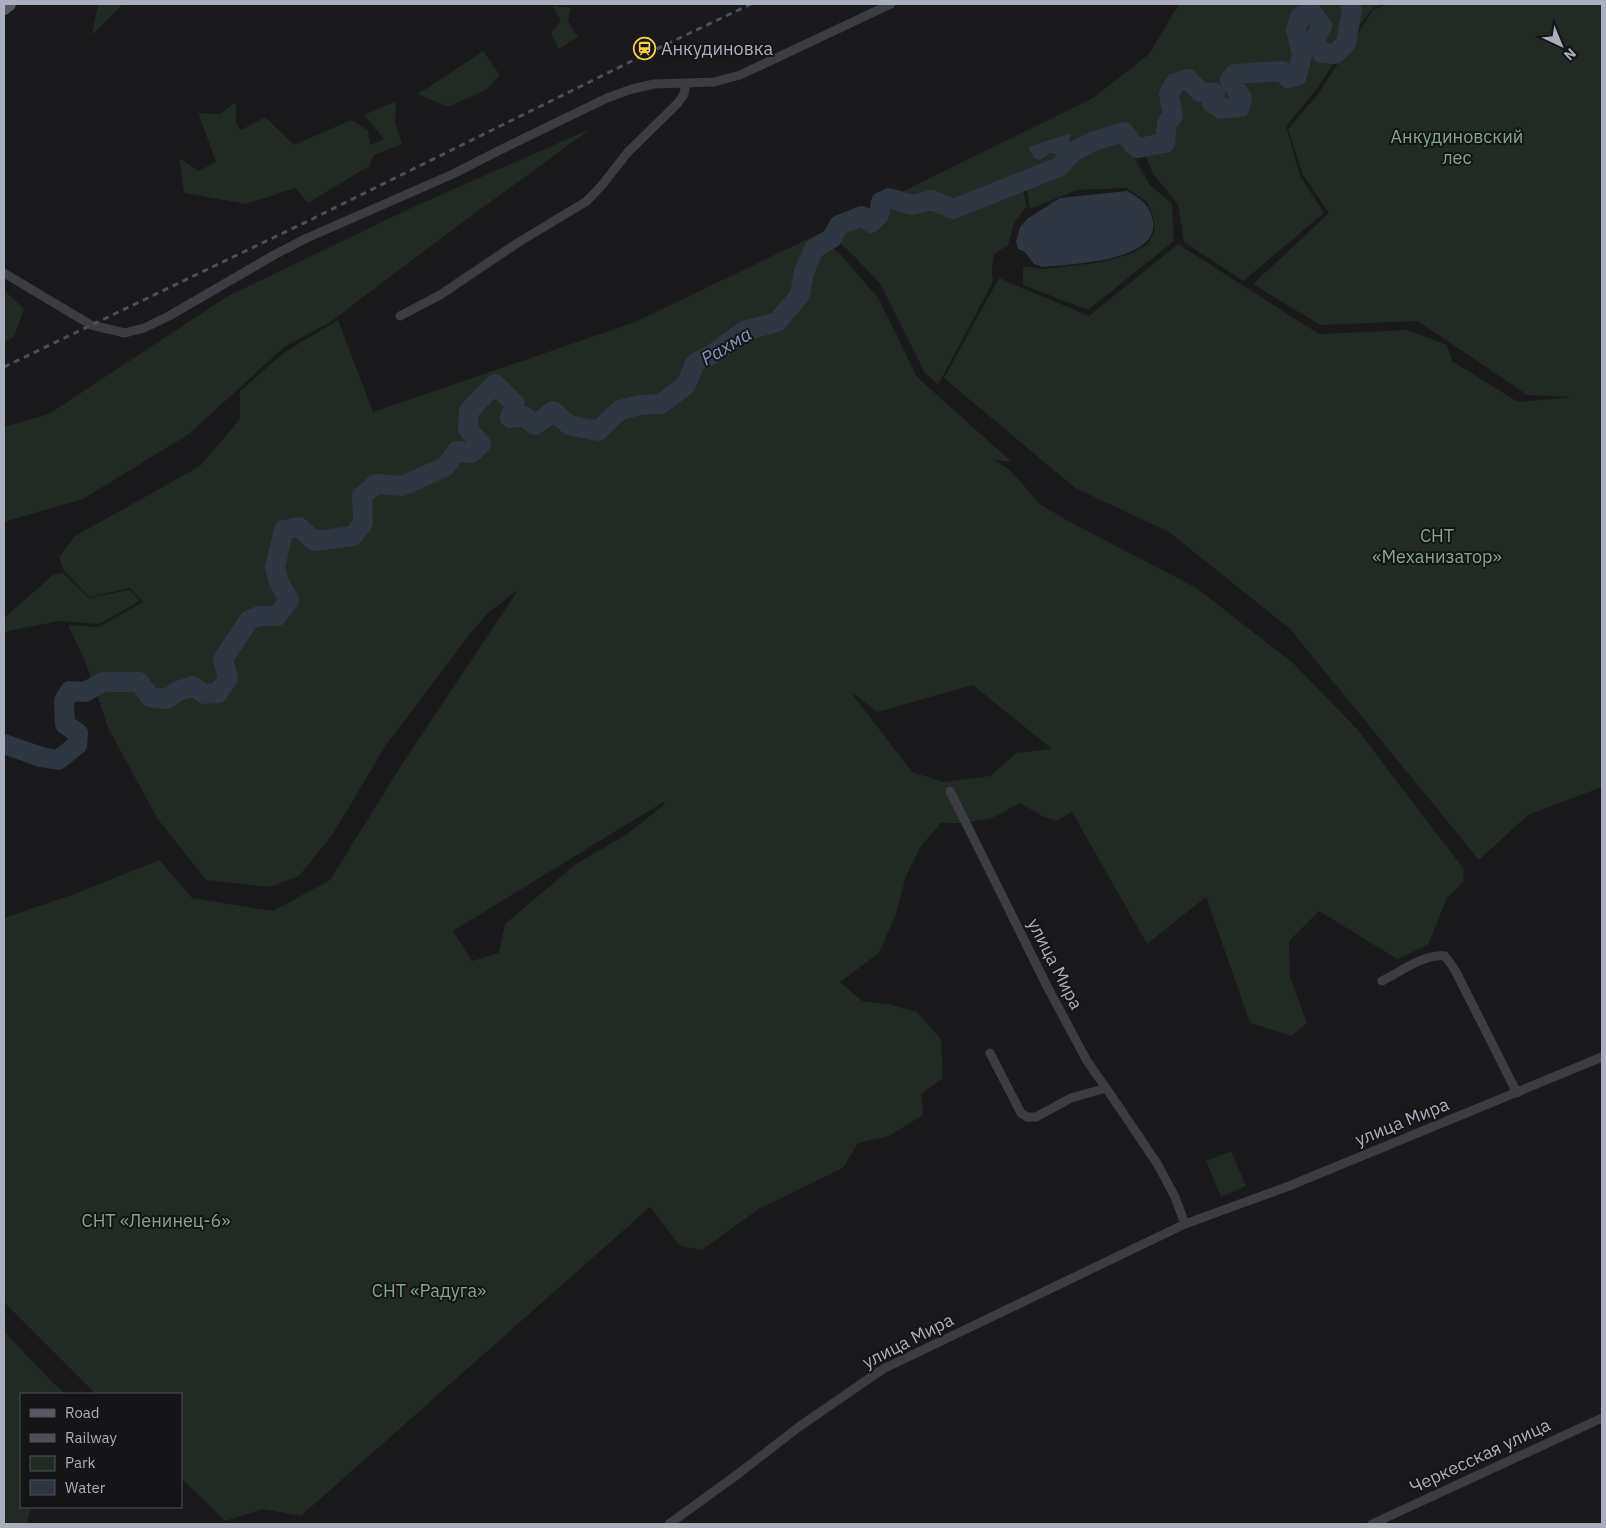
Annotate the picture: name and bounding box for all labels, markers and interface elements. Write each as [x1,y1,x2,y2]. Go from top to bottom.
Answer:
north arrow [1536,20,1586,70]
station icon: Анкудиновка [633,37,657,61]
place label: Анкудиновка [661,37,773,60]
text: N [1560,44,1580,64]
park label: Анкудиновский лес [1391,125,1523,169]
water label: Рахма [696,321,756,371]
park label: СНТ «Механизатор» [1372,524,1502,568]
street label: улица Мира [1023,914,1088,1014]
street label: улица Мира [1351,1092,1453,1151]
park label: СНТ «Ленинец-6» [81,1209,231,1232]
park label: СНТ «Радуга» [372,1279,486,1302]
street label: улица Мира [858,1308,958,1373]
legend [20,1393,182,1508]
text: Road [65,1403,100,1422]
street label: Черкесская улица [1406,1413,1554,1498]
text: Railway [65,1428,118,1447]
text: Park [65,1453,95,1472]
text: Water [65,1478,106,1497]

